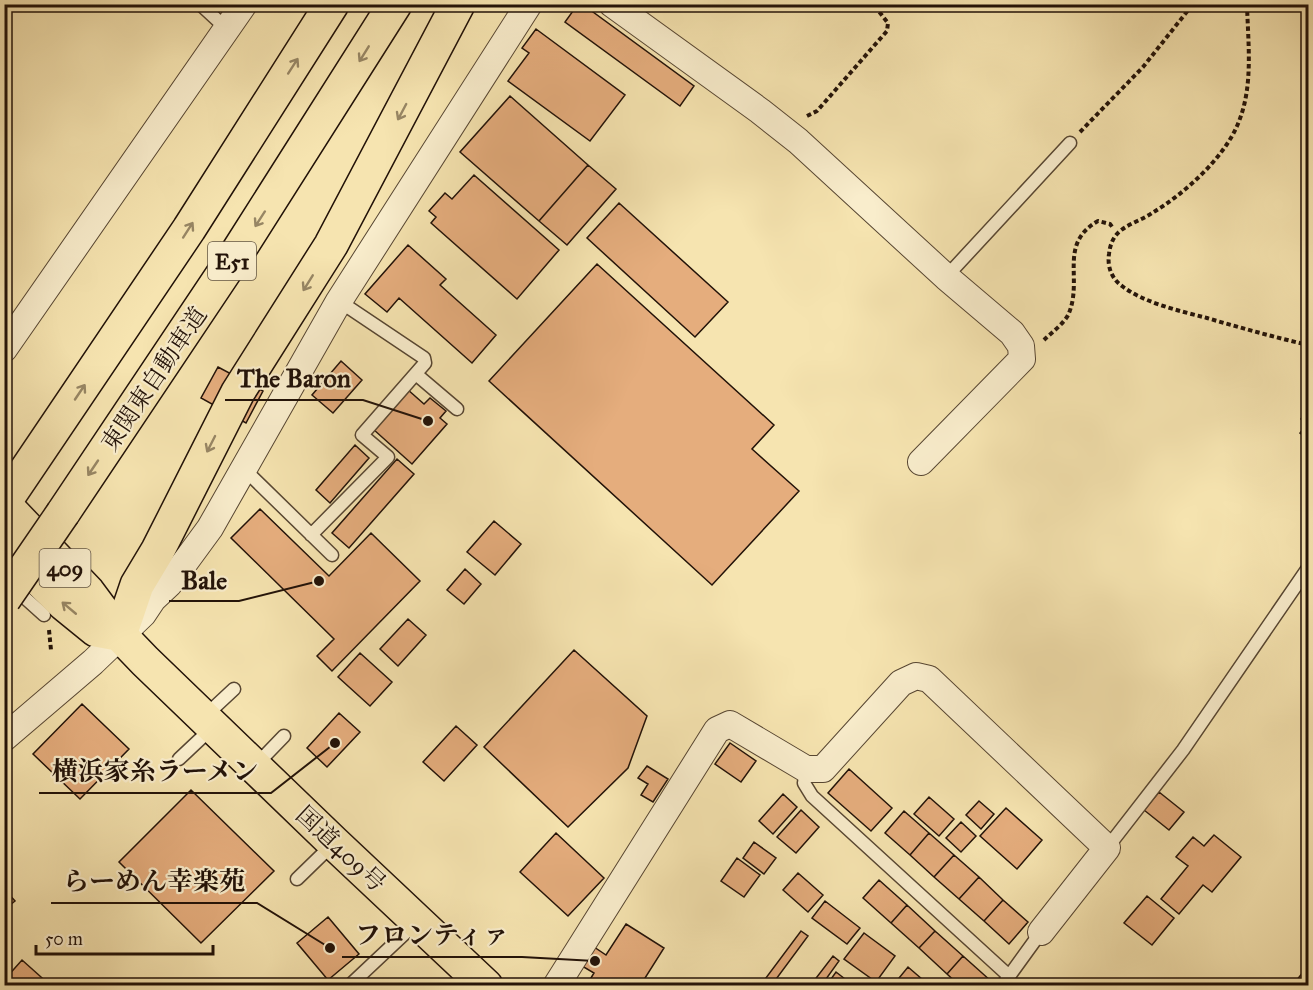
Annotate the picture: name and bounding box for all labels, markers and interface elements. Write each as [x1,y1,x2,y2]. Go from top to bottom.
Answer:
one-way arrow [358,45,370,62]
one-way arrow [288,58,300,75]
one-way arrow [395,103,407,121]
one-way arrow [253,210,266,227]
one-way arrow [182,222,194,239]
road number: E51 [208,242,256,280]
one-way arrow [301,274,314,291]
street label: 東関東自動車道 [95,301,213,457]
callout: The Baron [225,356,363,400]
text: The Baron [236,362,351,394]
one-way arrow [74,385,86,401]
one-way arrow [205,435,217,453]
one-way arrow [87,460,99,476]
road number: 409 [40,549,90,587]
callout: Bale [169,557,239,601]
text: Bale [181,564,227,596]
one-way arrow [61,602,77,615]
callout: 横浜家糸ラーメン [39,749,271,793]
text: 横浜家糸ラーメン [52,755,258,787]
street label: 国道409号 [290,800,392,898]
callout: らーめん幸楽苑 [51,859,257,903]
text: らーめん幸楽苑 [63,865,245,897]
callout: フロンティァ [342,913,522,957]
scale bar [36,918,213,956]
text: フロンティァ [355,919,509,951]
text: 50 m [45,928,83,950]

